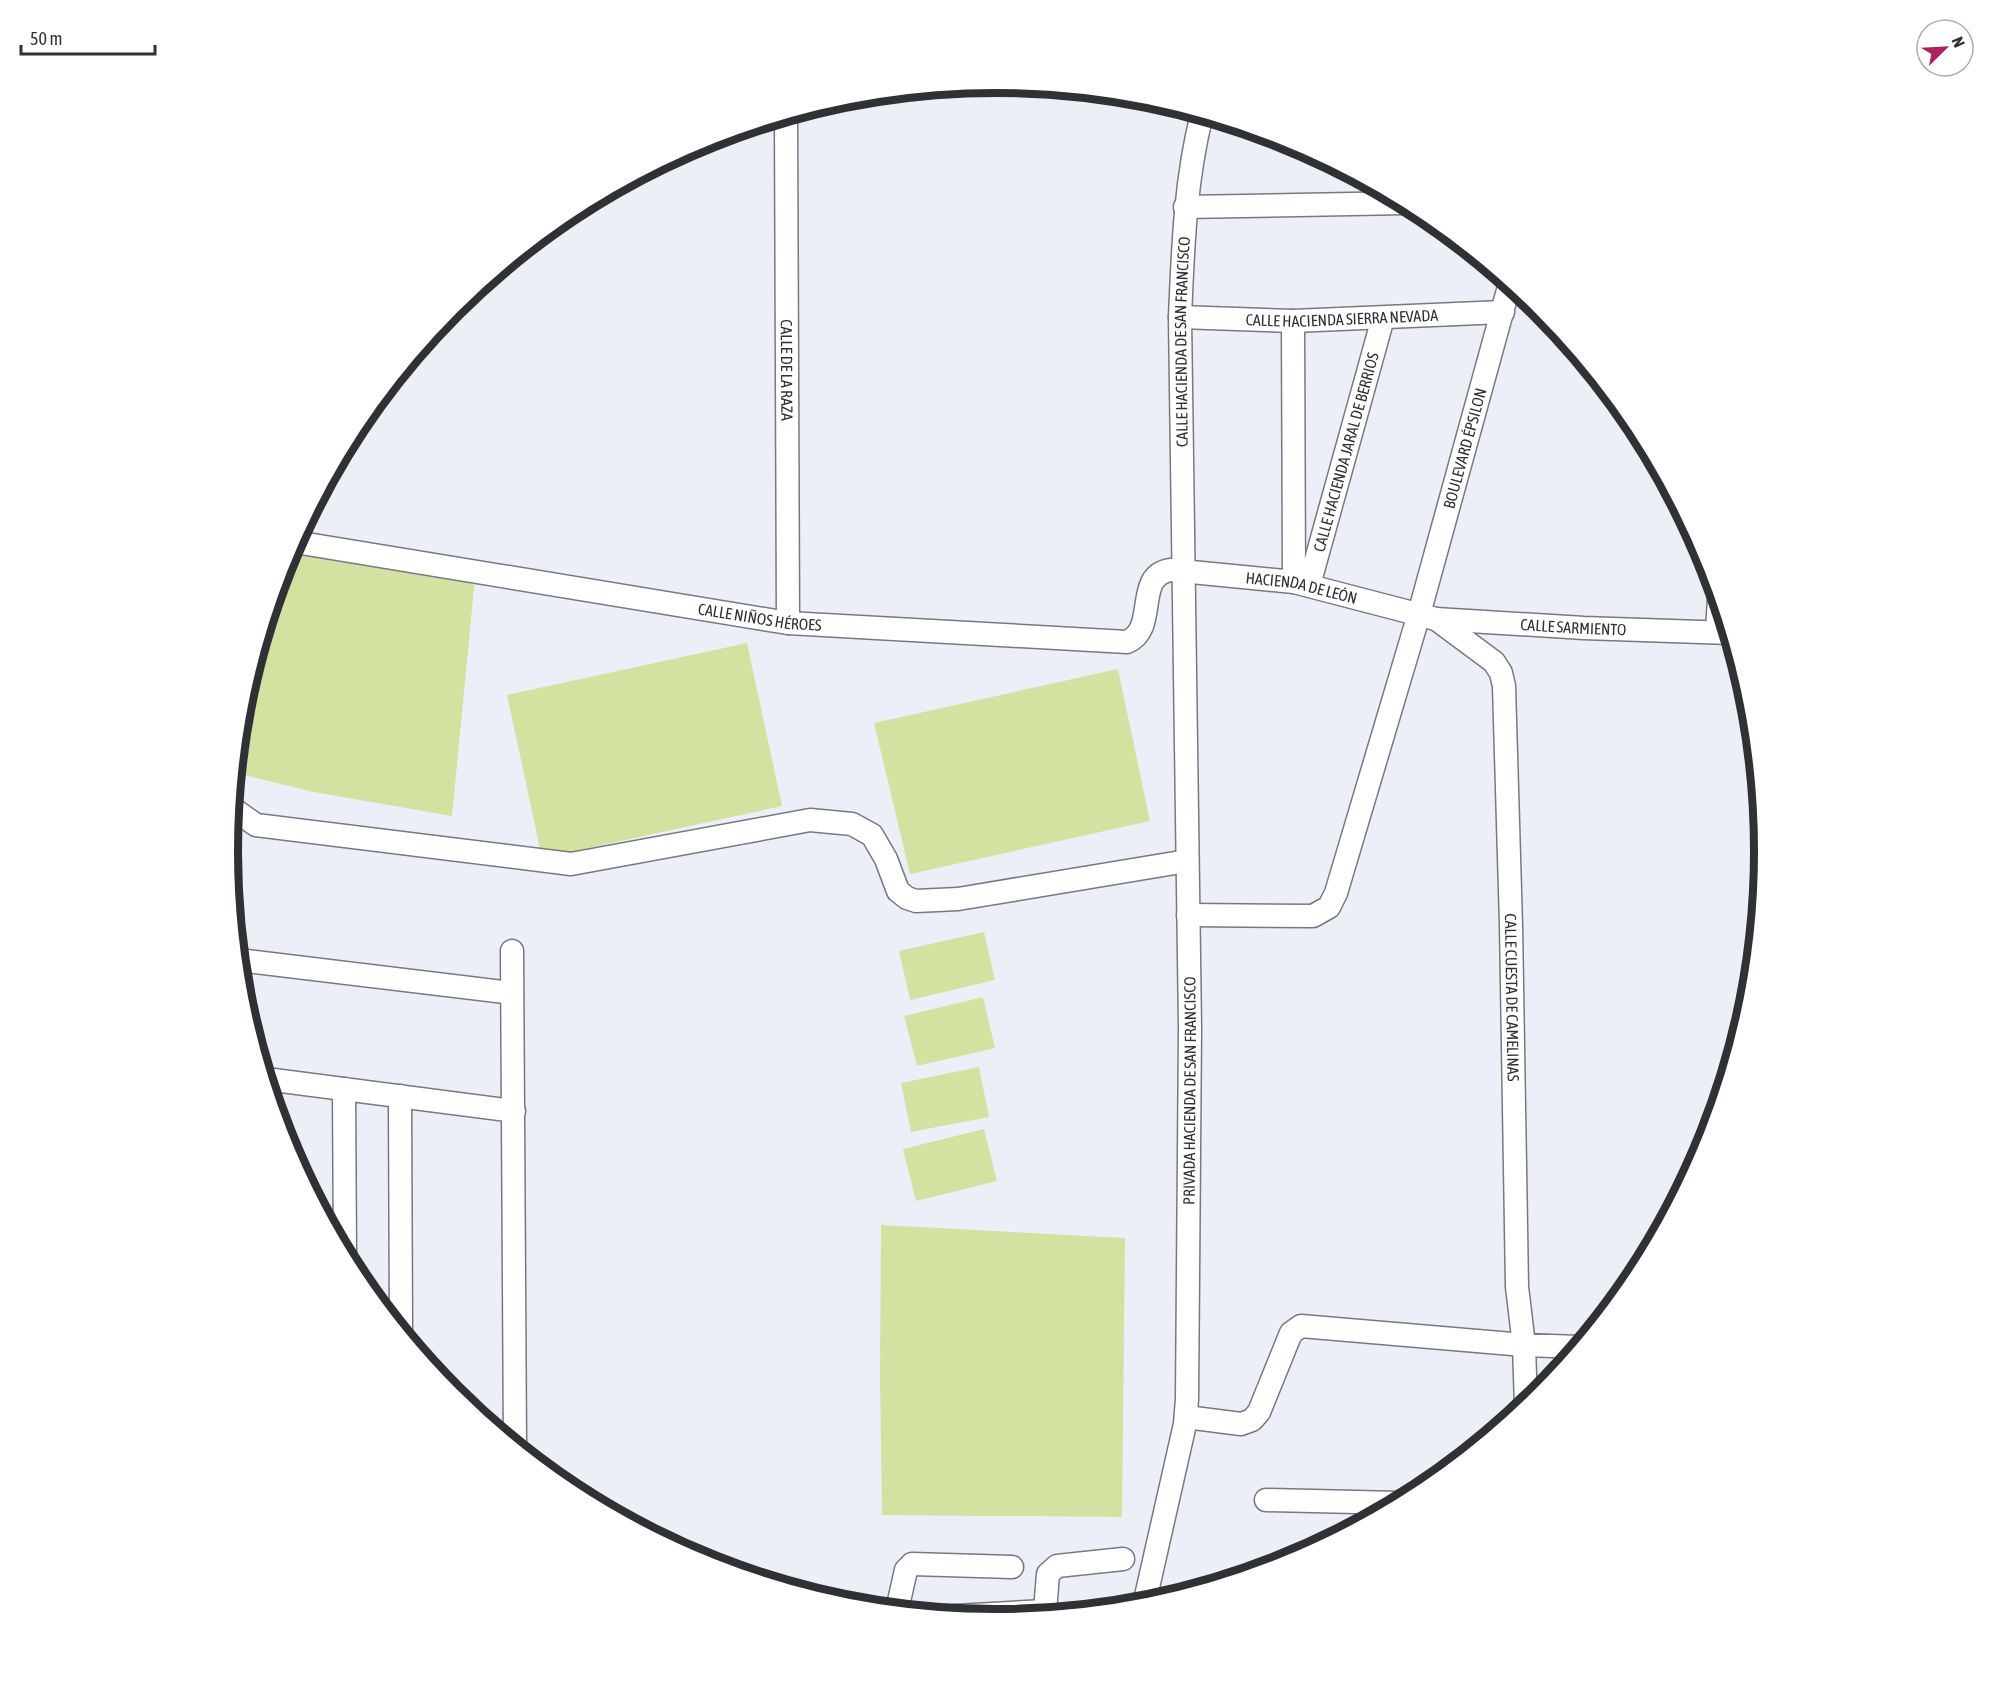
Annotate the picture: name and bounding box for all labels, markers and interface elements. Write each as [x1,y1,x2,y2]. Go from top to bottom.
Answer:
scale bar [21,18,154,56]
north arrow [1915,18,1975,78]
text: 50 m [30,28,62,49]
text: N [1949,34,1969,50]
street label: CALLE HACIENDA DE SAN FRANCISCO [1171,236,1193,447]
street label: CALLE HACIENDA SIERRA NEVADA [1245,306,1439,330]
street label: CALLE DE LA RAZA [778,319,796,421]
street label: CALLE HACIENDA JARAL DE BERRIOS [1310,350,1382,554]
street label: BOULEVARD ÉPSILON [1439,386,1490,511]
street label: HACIENDA DE LEÓN [1245,568,1359,607]
street label: CALLE NIÑOS HÉROES [697,599,822,634]
street label: CALLE SARMIENTO [1520,615,1627,638]
street label: CALLE CUESTA DE CAMELINAS [1502,913,1523,1082]
street label: PRIVADA HACIENDA DE SAN FRANCISCO [1180,976,1199,1205]

